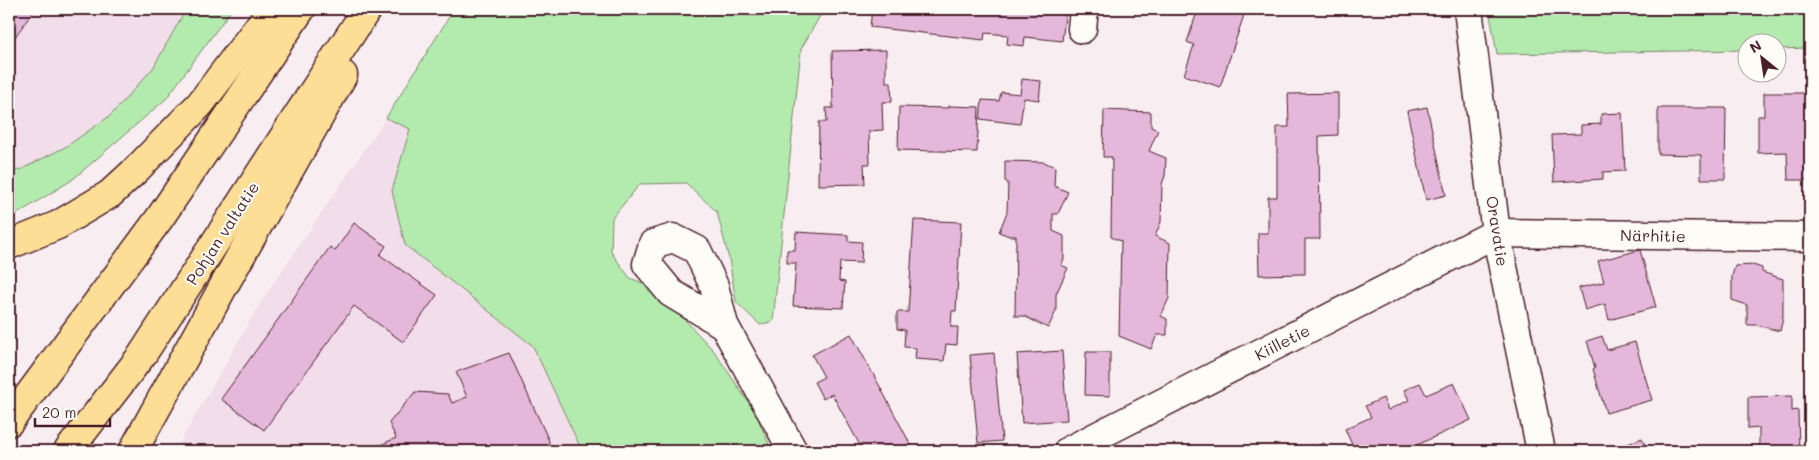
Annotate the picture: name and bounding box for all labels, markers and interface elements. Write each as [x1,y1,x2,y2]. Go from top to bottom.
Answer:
north arrow [1736,32,1786,82]
text: N [1746,35,1765,57]
street label: Pohjan valtatie [181,177,263,289]
street label: Oravatie [1482,194,1514,268]
street label: Närhitie [1620,224,1686,246]
street label: Kiilletie [1251,319,1313,365]
scale bar [35,395,110,427]
text: 20 m [42,402,76,422]

